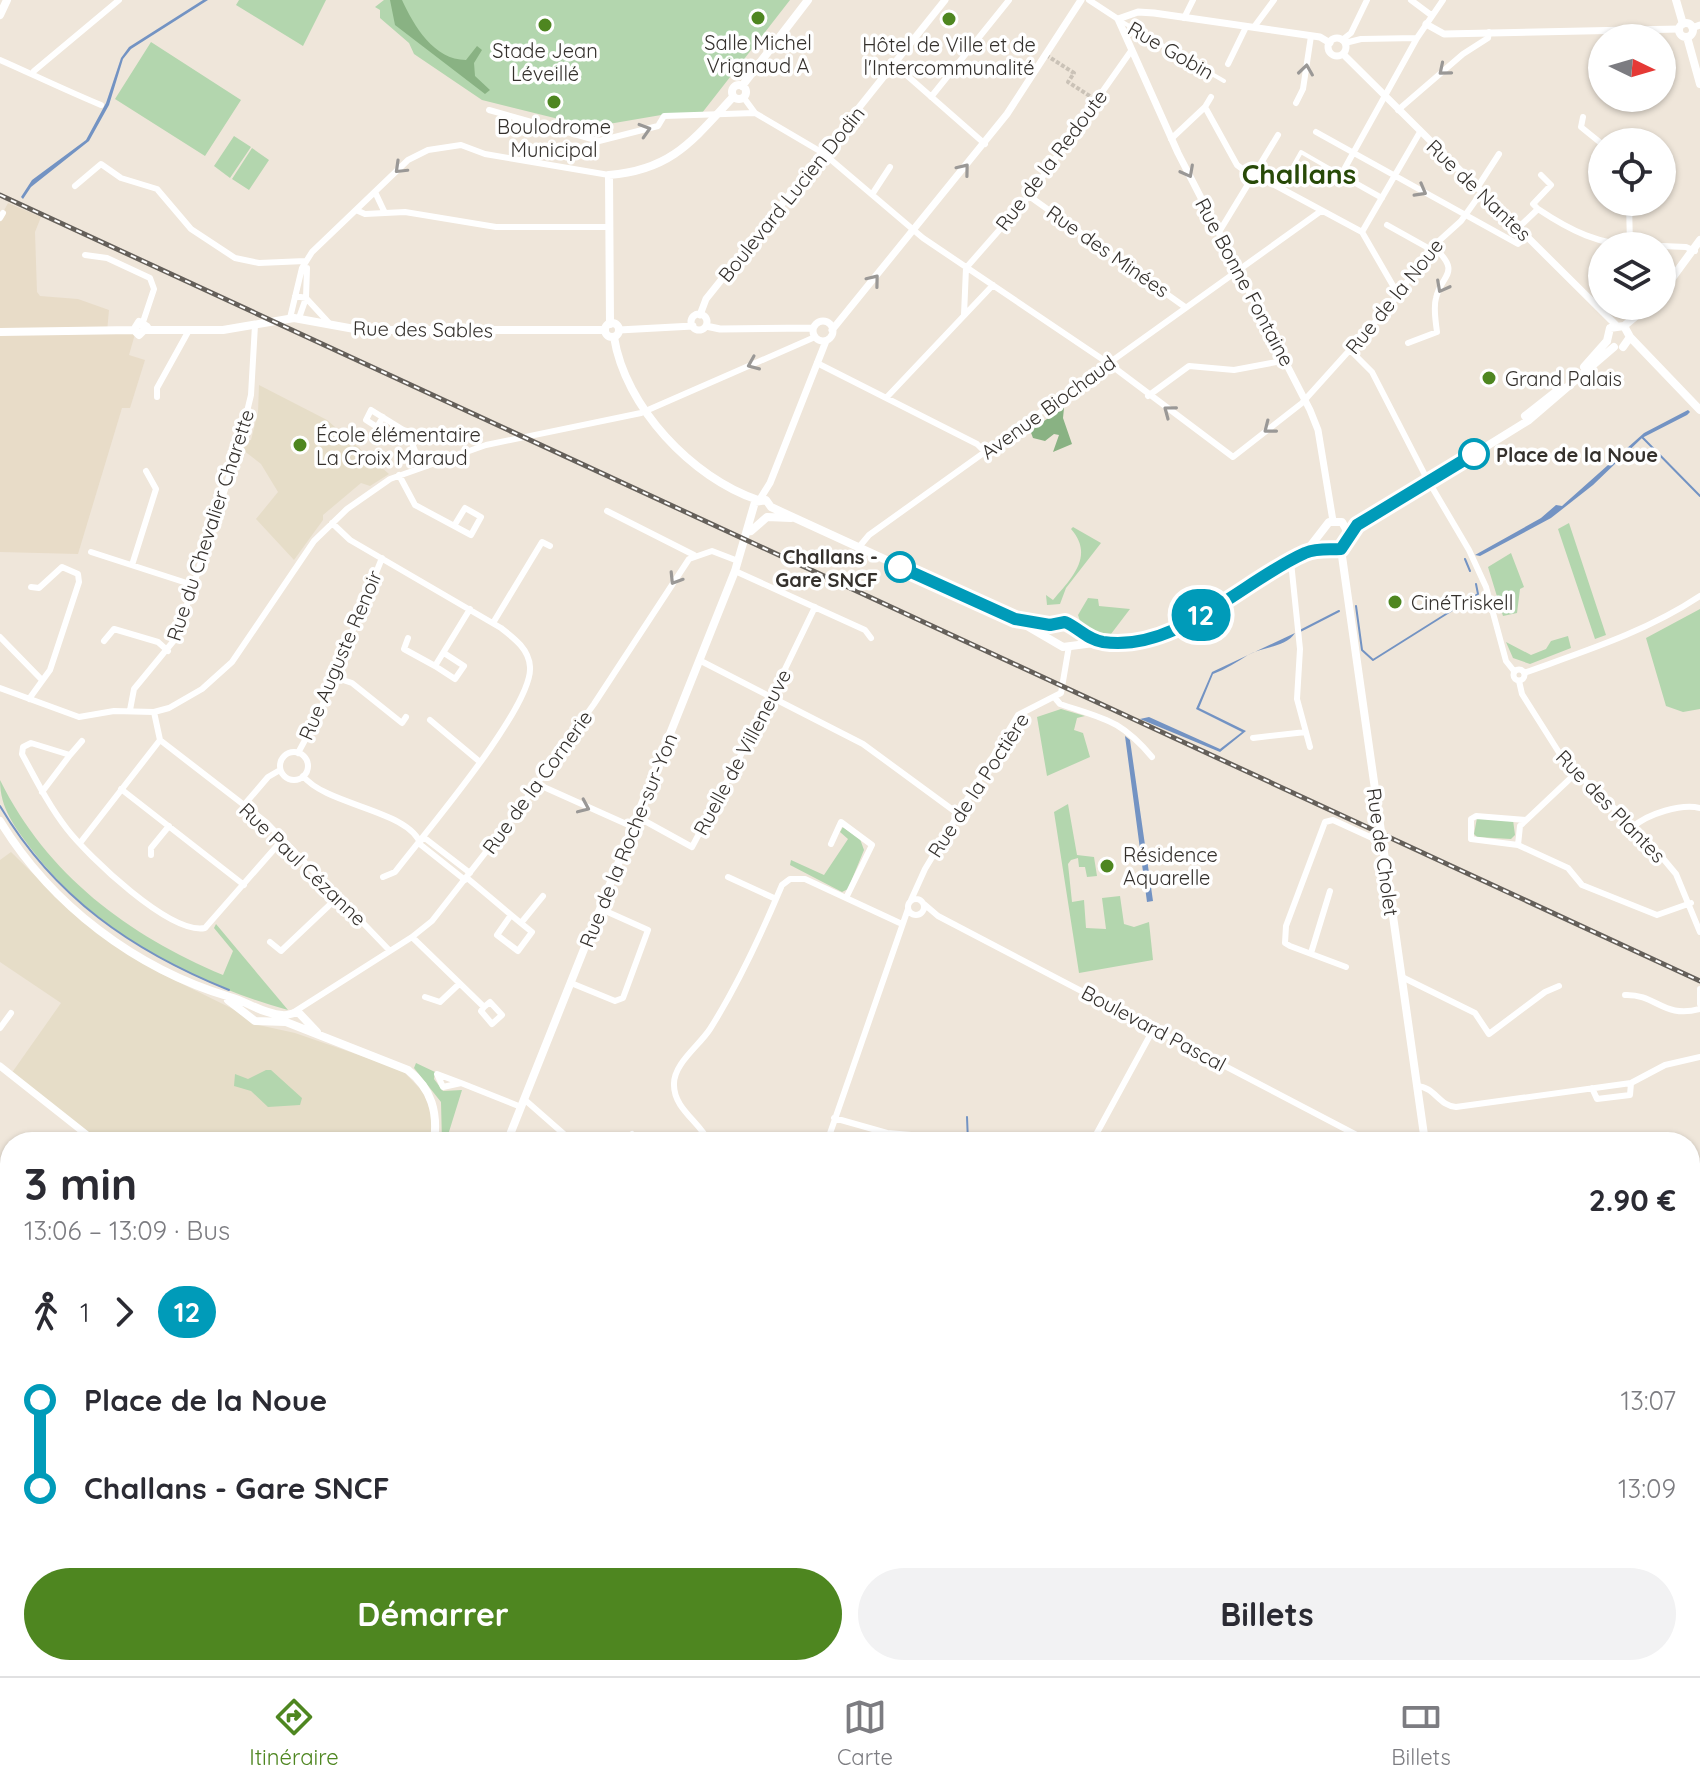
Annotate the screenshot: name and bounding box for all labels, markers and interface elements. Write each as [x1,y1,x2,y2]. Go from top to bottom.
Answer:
marker: Salle Michel Vrignaud A [749,9,767,27]
marker: Hôtel de Ville et de l'Intercommunalité [940,10,958,28]
street label: Rue Gobin [1123,15,1219,85]
marker: Stade Jean Léveillé [536,16,554,34]
north arrow [1588,24,1676,112]
map controls [1588,24,1676,320]
place label: Salle Michel Vrignaud A [704,30,812,78]
place label: Hôtel de Ville et de l'Intercommunalité [862,32,1036,80]
place label: Stade Jean Léveillé [492,38,598,86]
one-way arrow [1438,60,1453,75]
one-way arrow [1297,63,1314,77]
street label: Rue de la Redoute [990,84,1112,236]
marker: Boulodrome Municipal [545,93,563,111]
street label: Boulevard Lucien Dodin [712,101,870,287]
place label: Boulodrome Municipal [497,114,611,162]
one-way arrow [637,123,651,139]
button: locate [1588,128,1676,216]
street label: Rue de Nantes [1421,134,1537,246]
district label: Challans [1242,156,1356,191]
one-way arrow [395,159,409,174]
one-way arrow [955,163,969,178]
one-way arrow [1178,164,1193,179]
one-way arrow [1412,181,1427,197]
street label: Rue Bonne Fontaine [1190,194,1300,370]
street label: Rue des Minées [1042,199,1174,303]
button: layers [1588,232,1676,320]
street label: Rue de la Noue [1340,233,1448,359]
one-way arrow [864,275,879,289]
one-way arrow [1436,279,1452,293]
street label: Rue des Sables [353,315,493,343]
street label: Avenue Biochaud [976,350,1120,464]
one-way arrow [747,355,762,371]
place label: Grand Palais [1505,366,1622,391]
marker: Grand Palais [1480,369,1498,387]
street label: Rue du Chevalier Charette [161,406,259,644]
one-way arrow [1164,407,1178,421]
one-way arrow [1264,419,1278,433]
place label: École élémentaire La Croix Maraud [316,422,481,470]
marker: École élémentaire La Croix Maraud [291,436,309,454]
marker: Place de la Noue [1459,439,1489,469]
place label: Place de la Noue [1496,442,1658,467]
place label: Challans - Gare SNCF [775,544,878,592]
marker: Challans - Gare SNCF [885,552,915,582]
street label: Rue Auguste Renoir [293,566,387,744]
one-way arrow [669,570,684,585]
line badge: 12 [1165,589,1237,641]
place label: CinéTriskell [1411,590,1513,615]
marker: CinéTriskell [1386,593,1404,611]
text: 12 [1188,597,1214,632]
street label: Ruelle de Villeneuve [688,665,796,839]
street label: Rue de la Cornerie [477,705,597,859]
street label: Rue de la Poctière [922,708,1034,862]
street label: Rue de la Roche-sur-Yon [574,729,682,951]
street label: Rue des Plantes [1551,744,1671,868]
street label: Rue de Cholet [1362,786,1404,918]
street label: Rue Paul Cézanne [234,797,372,931]
one-way arrow [576,797,591,813]
place label: Résidence Aquarelle [1123,842,1218,890]
marker: Résidence Aquarelle [1098,857,1116,875]
street label: Boulevard Pascal [1078,979,1230,1077]
text: 3 min [24,1156,137,1211]
text: 2.90 € [1589,1181,1676,1219]
text: 13:06 – 13:09 · Bus [24,1214,230,1247]
icon: walk [24,1290,68,1334]
icon: forward [102,1290,146,1334]
text: 12 [174,1294,200,1329]
text: 1 [80,1296,90,1329]
text: Place de la Noue [84,1381,327,1419]
text: 13:07 [1621,1384,1676,1417]
text: Challans - Gare SNCF [84,1469,390,1507]
text: 13:09 [1618,1472,1676,1505]
button: Démarrer [24,1568,842,1660]
button: Billets [858,1568,1676,1660]
tab: Itinéraire [249,1695,339,1771]
tab: Carte [837,1695,893,1771]
tab: Billets [1391,1695,1451,1771]

